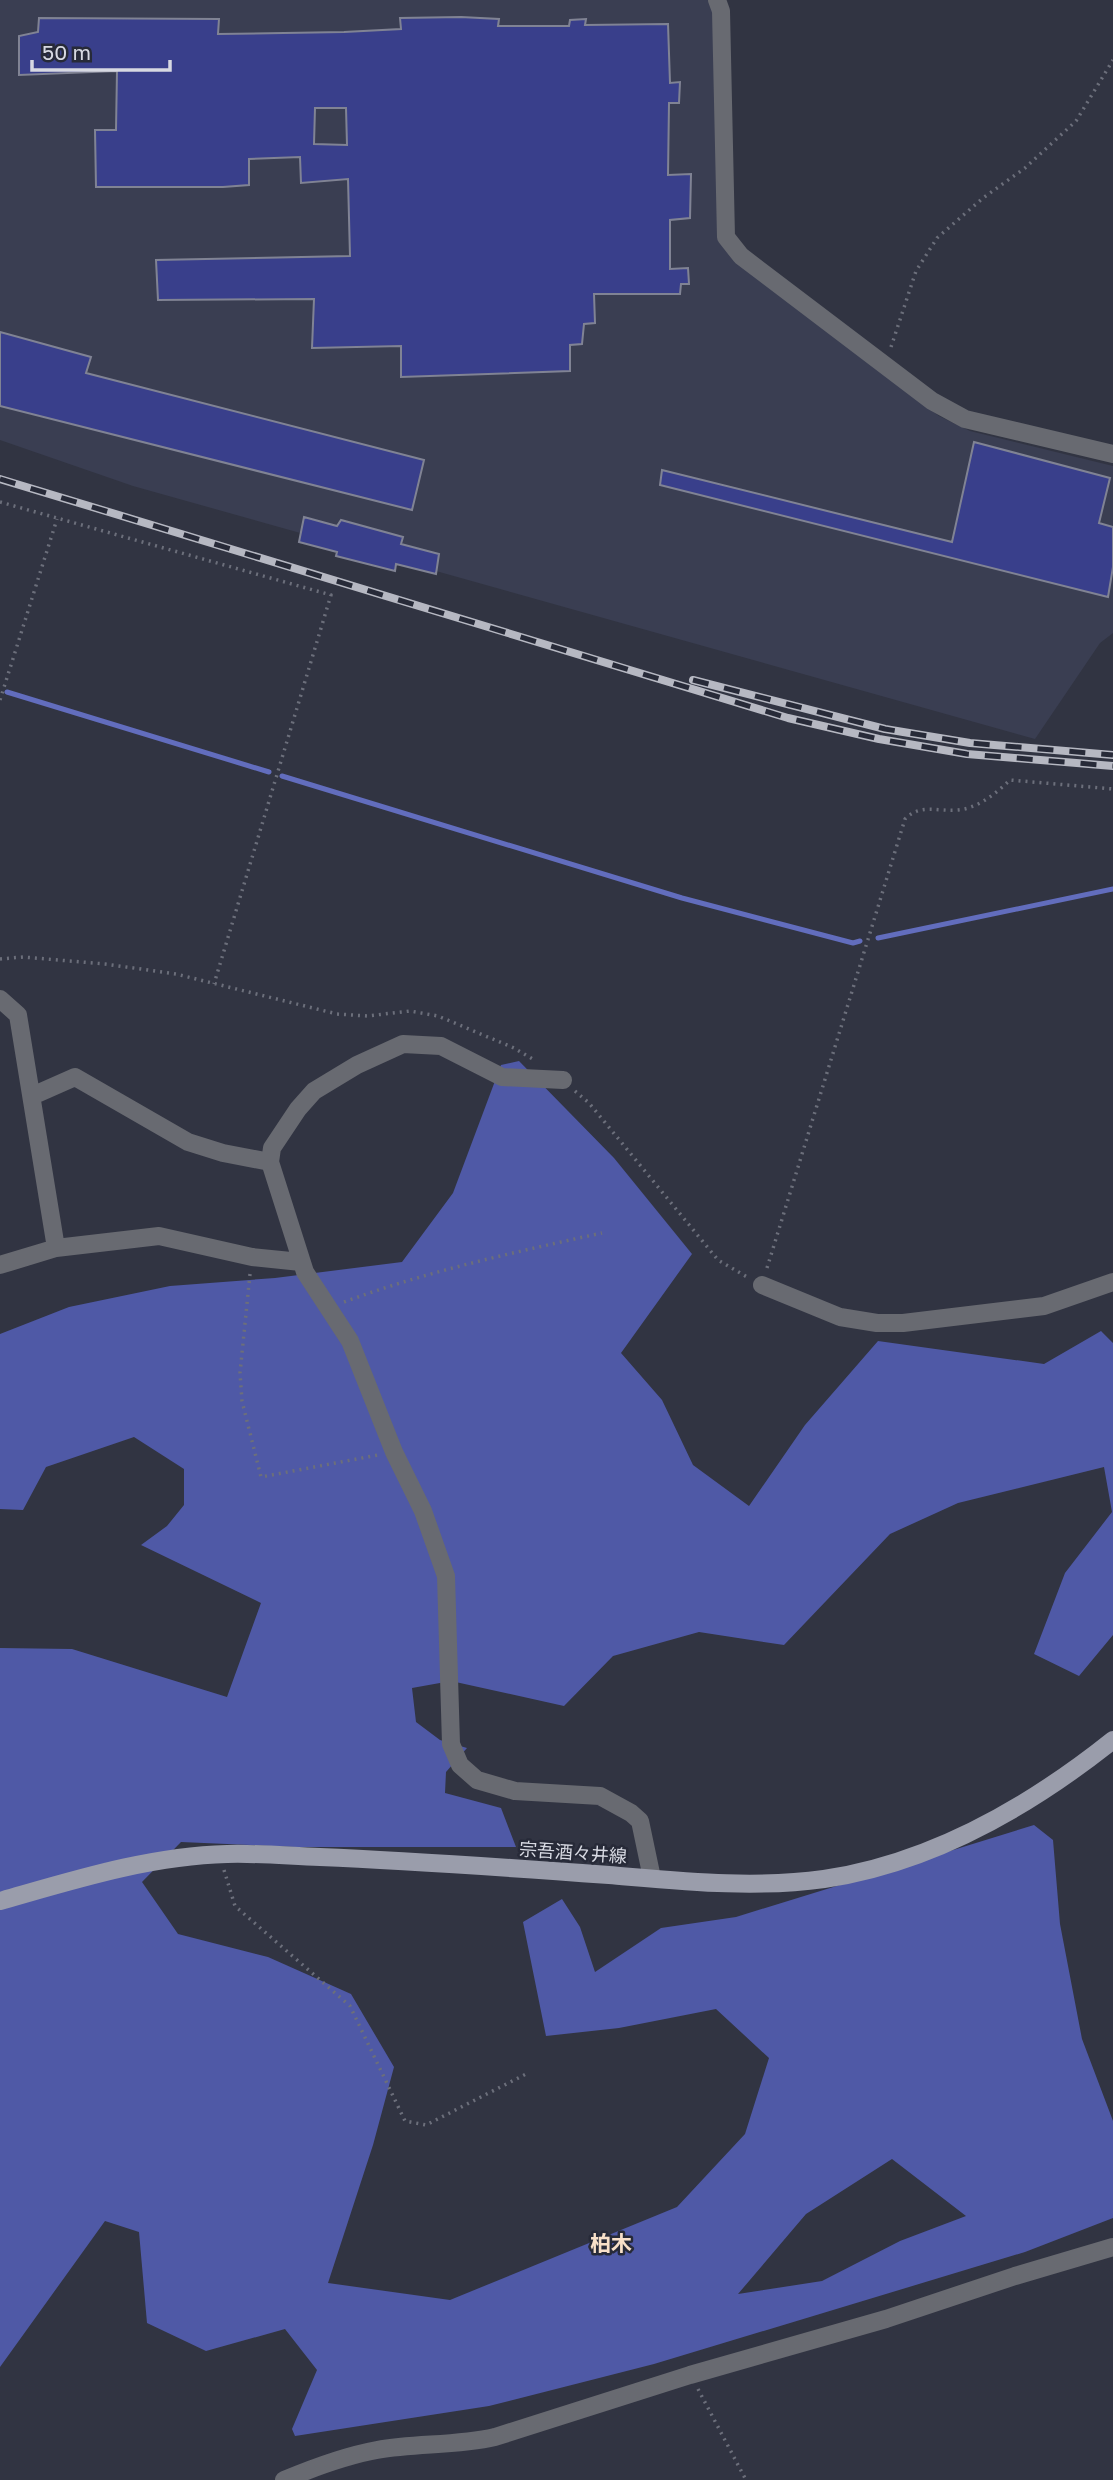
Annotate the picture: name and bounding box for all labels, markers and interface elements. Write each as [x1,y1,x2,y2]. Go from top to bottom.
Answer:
scale bar [32,28,170,72]
text: 50 m [42,39,91,65]
street label: 宗吾酒々井線 [518,1837,628,1867]
district label: 柏木 [590,2230,632,2256]

